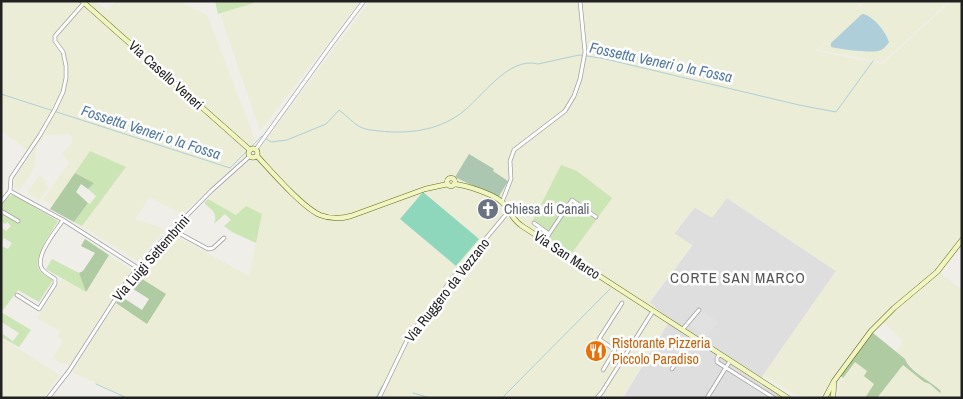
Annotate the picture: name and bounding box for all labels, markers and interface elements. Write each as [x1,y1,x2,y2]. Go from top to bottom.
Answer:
street label: Via Casello Veneri [125,37,207,113]
water label: Fossetta Veneri o la Fossa [588,37,734,87]
water label: Fossetta Veneri o la Fossa [79,100,223,164]
church icon: Chiesa di Canali [476,197,500,221]
place label: Chiesa di Canali [504,200,590,218]
street label: Via Luigi Settembrini [109,211,193,305]
street label: Via San Marco [530,227,604,283]
street label: Via Ruggero da Vezzano [401,234,493,346]
district label: CORTE SAN MARCO [670,267,806,288]
place label: Ristorante Pizzeria Piccolo Paradiso [612,334,711,368]
restaurant icon: Ristorante Pizzeria Piccolo Paradiso [584,339,608,363]

